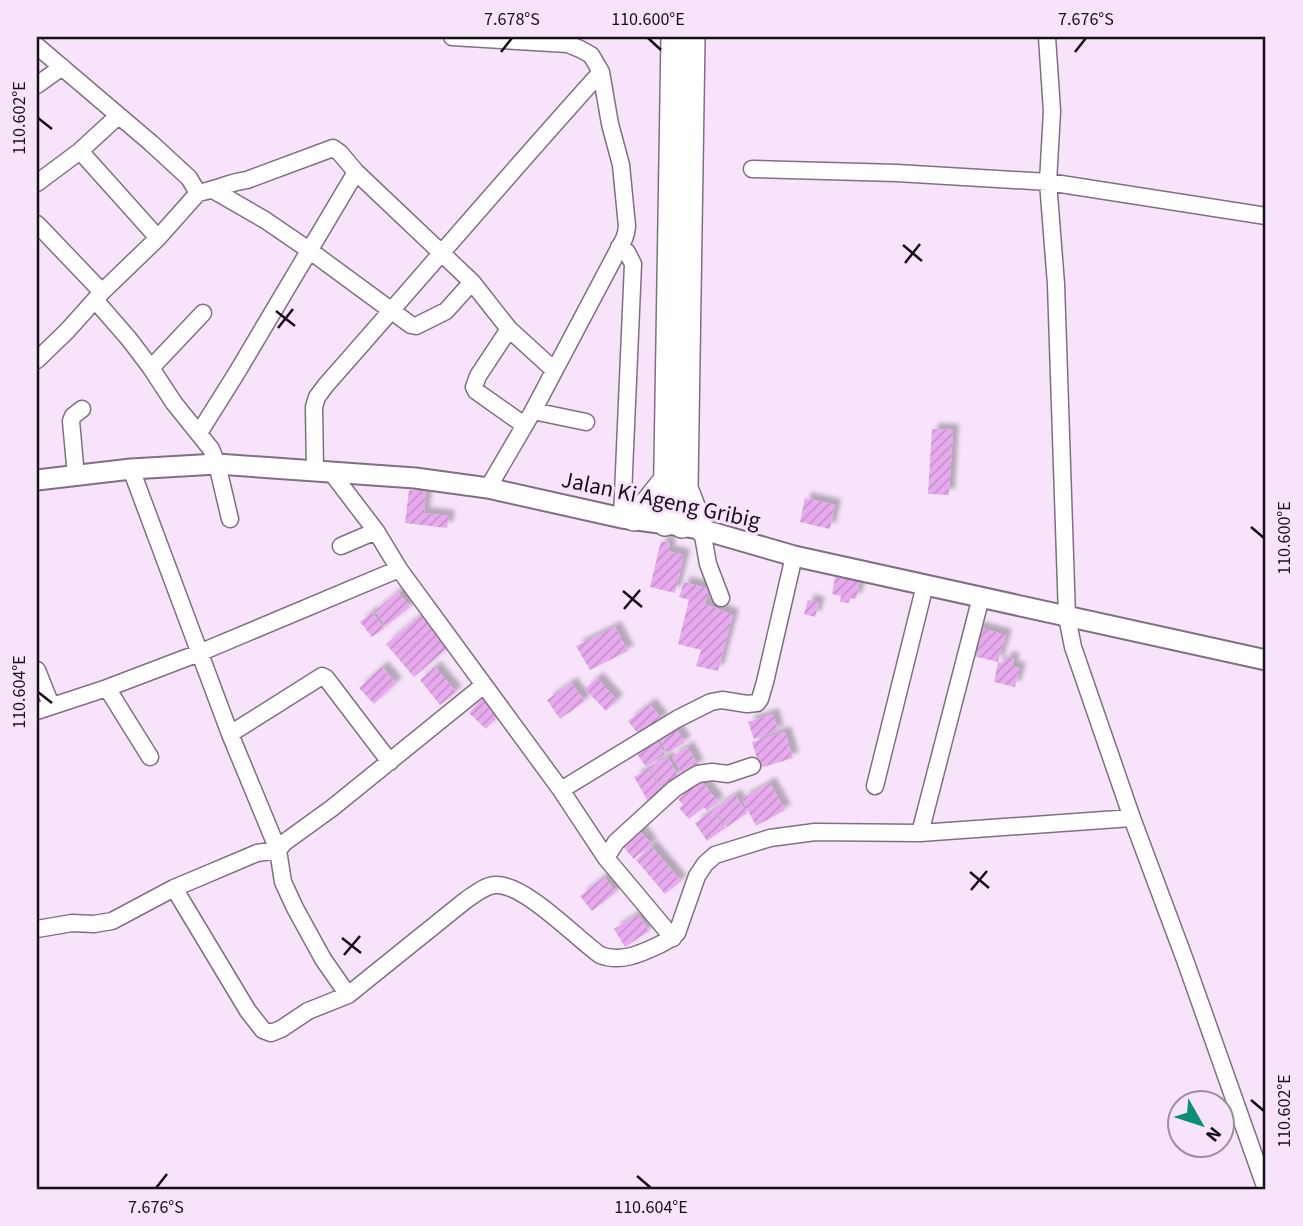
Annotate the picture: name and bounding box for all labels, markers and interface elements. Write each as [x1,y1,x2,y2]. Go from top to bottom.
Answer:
text: 7.678°S [484,7,540,32]
text: 110.600°E [611,7,685,32]
text: 7.676°S [1058,7,1114,32]
text: 110.602°E [7,81,32,155]
street label: Jalan Ki Ageng Gribig [558,463,764,537]
text: 110.600°E [1272,501,1297,575]
text: 110.604°E [7,655,32,729]
text: 110.602°E [1272,1074,1297,1148]
north arrow [1166,1090,1236,1160]
text: N [1199,1120,1228,1147]
text: 7.676°S [128,1195,184,1220]
text: 110.604°E [614,1195,688,1220]

